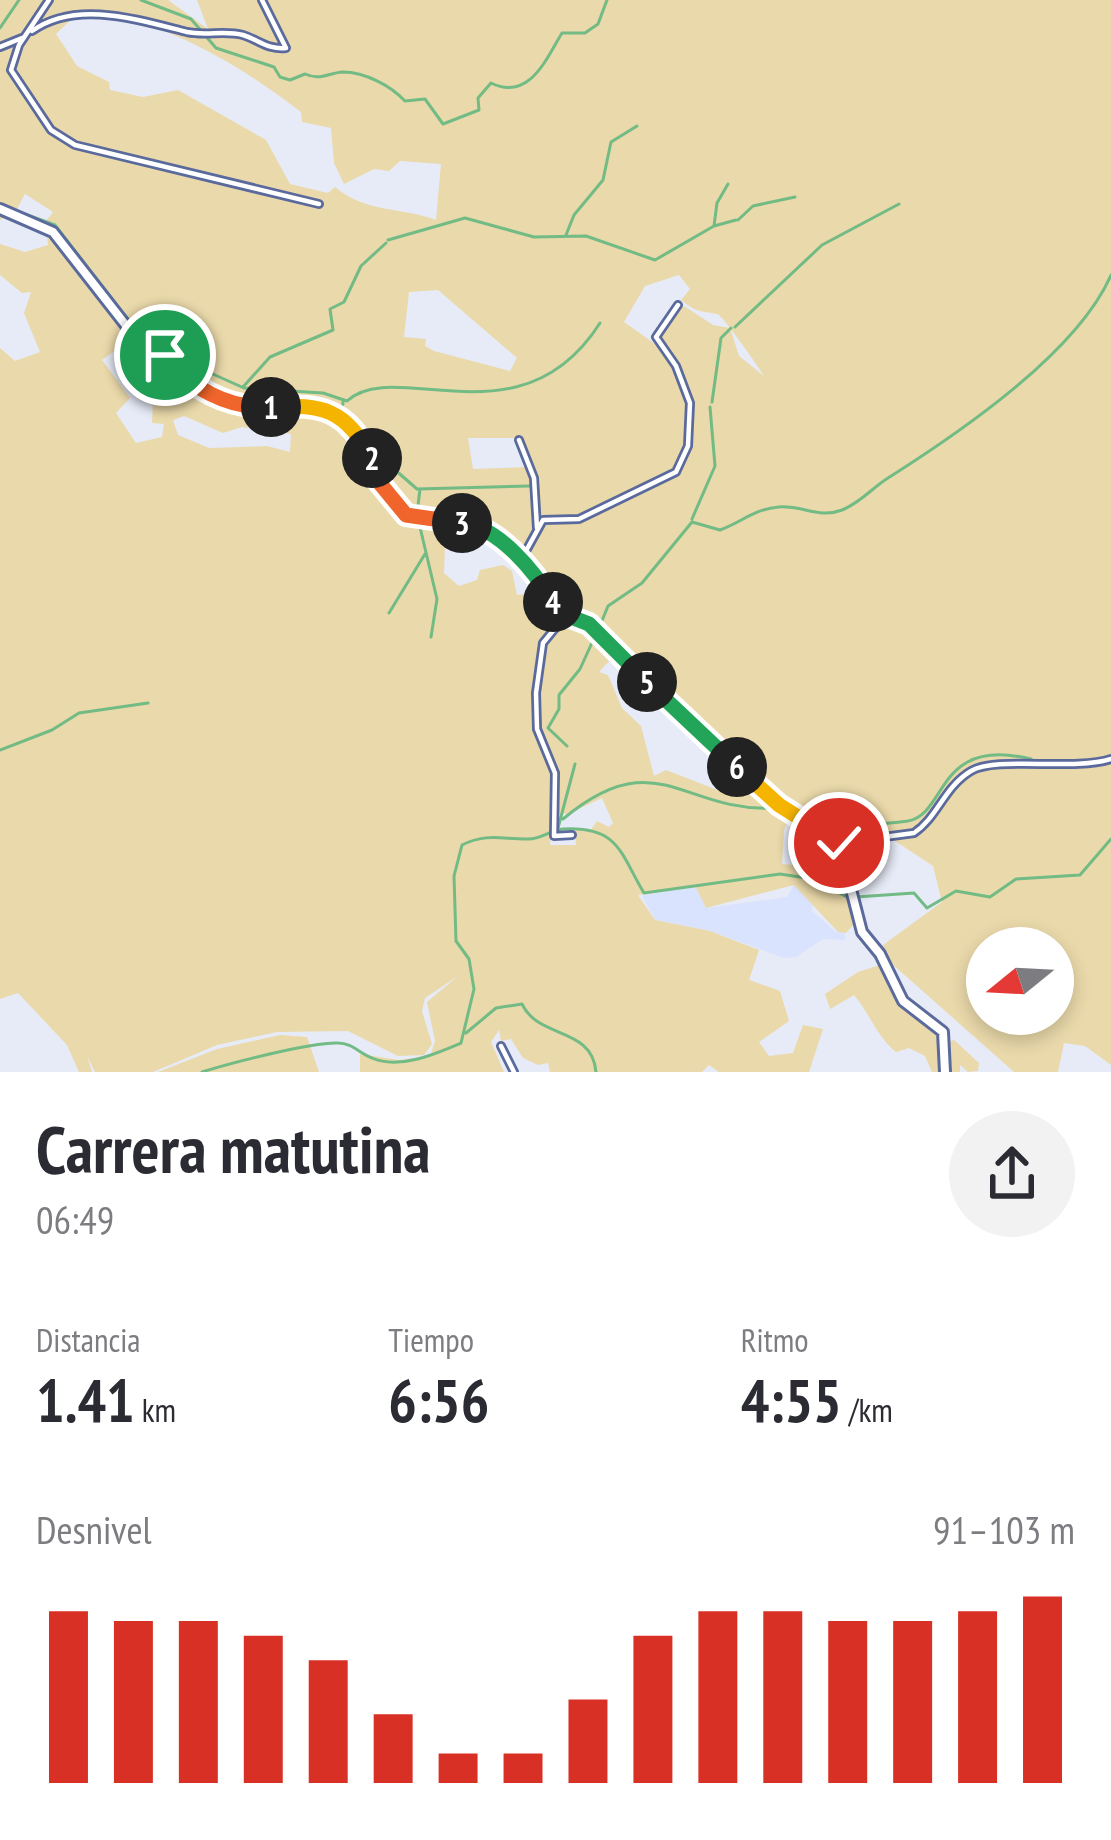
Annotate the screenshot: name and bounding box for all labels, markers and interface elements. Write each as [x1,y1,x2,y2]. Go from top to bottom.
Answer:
pin [114,304,216,406]
icon: arrive [132,322,198,388]
pin: 1 [241,377,301,437]
text: 1 [263,385,279,428]
pin: 2 [342,428,402,488]
text: 2 [364,436,380,479]
pin: 3 [432,493,492,553]
text: 3 [454,501,470,544]
pin: 4 [523,572,583,632]
text: 4 [545,580,561,623]
pin: 5 [617,652,677,712]
text: 5 [639,660,655,703]
pin: 6 [707,737,767,797]
text: 6 [729,745,745,788]
pin [788,792,890,894]
icon: check [806,810,872,876]
north arrow [966,927,1074,1035]
map controls [966,927,1074,1035]
text: Carrera matutina [36,1106,431,1191]
button: share [949,1111,1075,1237]
text: 06:49 [36,1194,114,1245]
text: Distancia [36,1318,141,1361]
text: Tiempo [388,1318,474,1361]
text: Ritmo [741,1318,808,1361]
text: 1.41 [36,1361,135,1439]
text: 6:56 [388,1361,489,1439]
text: 4:55 [741,1361,842,1439]
text: km [135,1388,176,1431]
text: /km [842,1388,893,1431]
text: Desnivel [36,1504,152,1555]
text: 91–103 m [933,1504,1075,1555]

